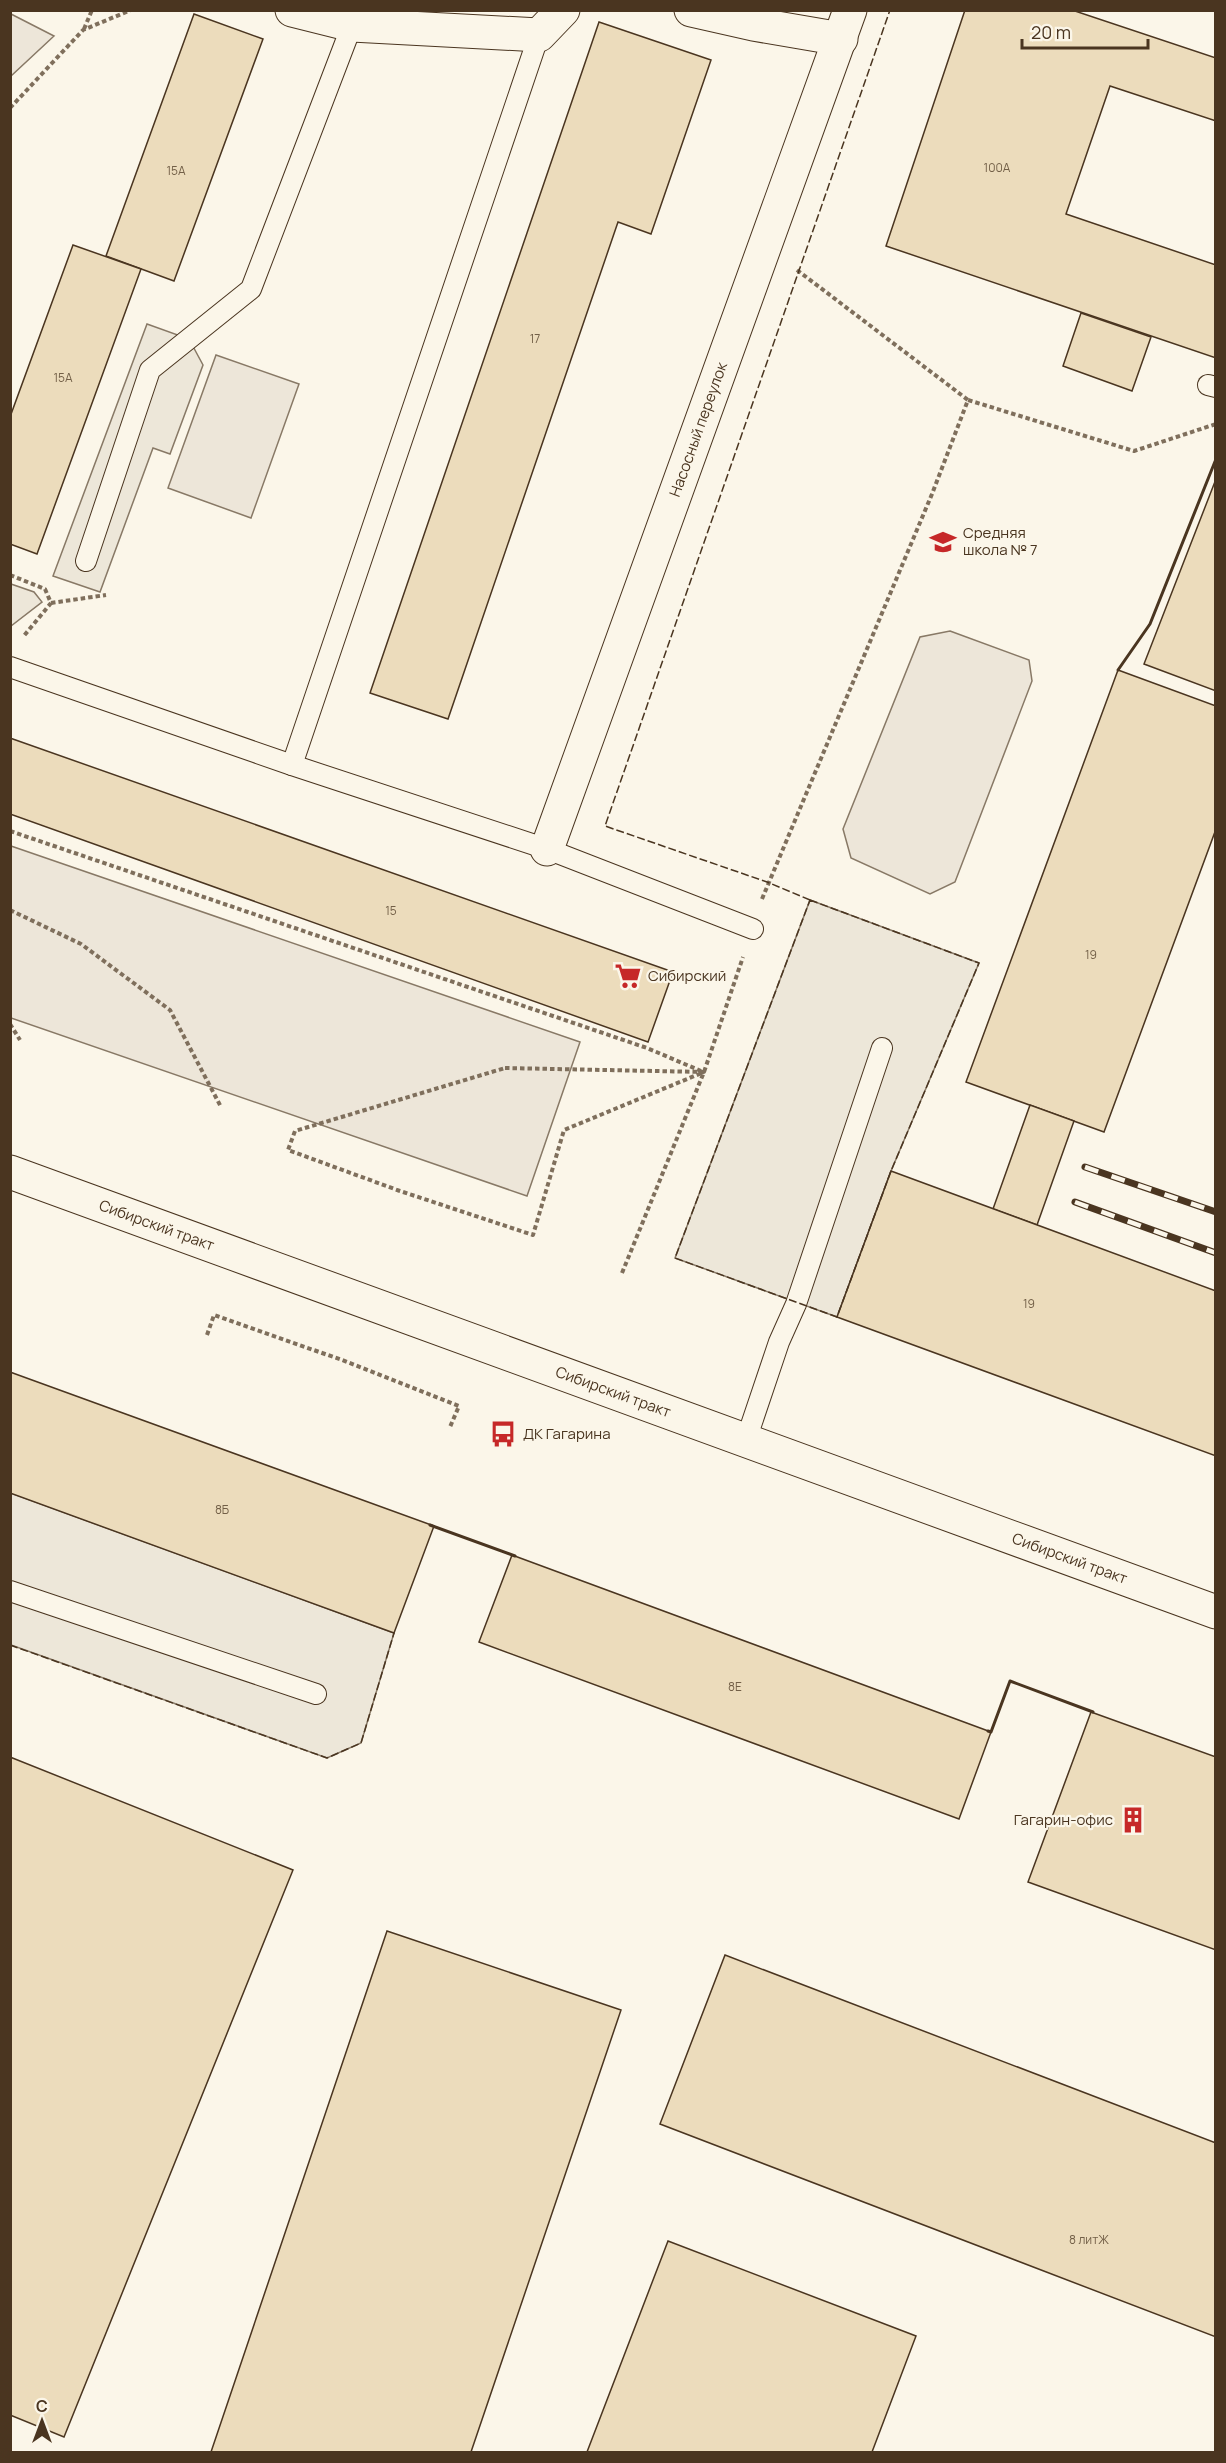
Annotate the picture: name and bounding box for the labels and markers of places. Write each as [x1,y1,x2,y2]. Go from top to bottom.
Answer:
place label: Средняя школа № 7 [963,522,1038,560]
school or university icon: Средняя школа № 7 [928,527,958,557]
supermarket icon: Сибирский [613,961,643,991]
place label: Сибирский [648,965,726,986]
bus stop icon: ДК Гагарина [488,1419,518,1449]
place label: ДК Гагарина [523,1423,611,1444]
building icon: Гагарин-офис [1118,1805,1148,1835]
place label: Гагарин-офис [1014,1809,1113,1830]

